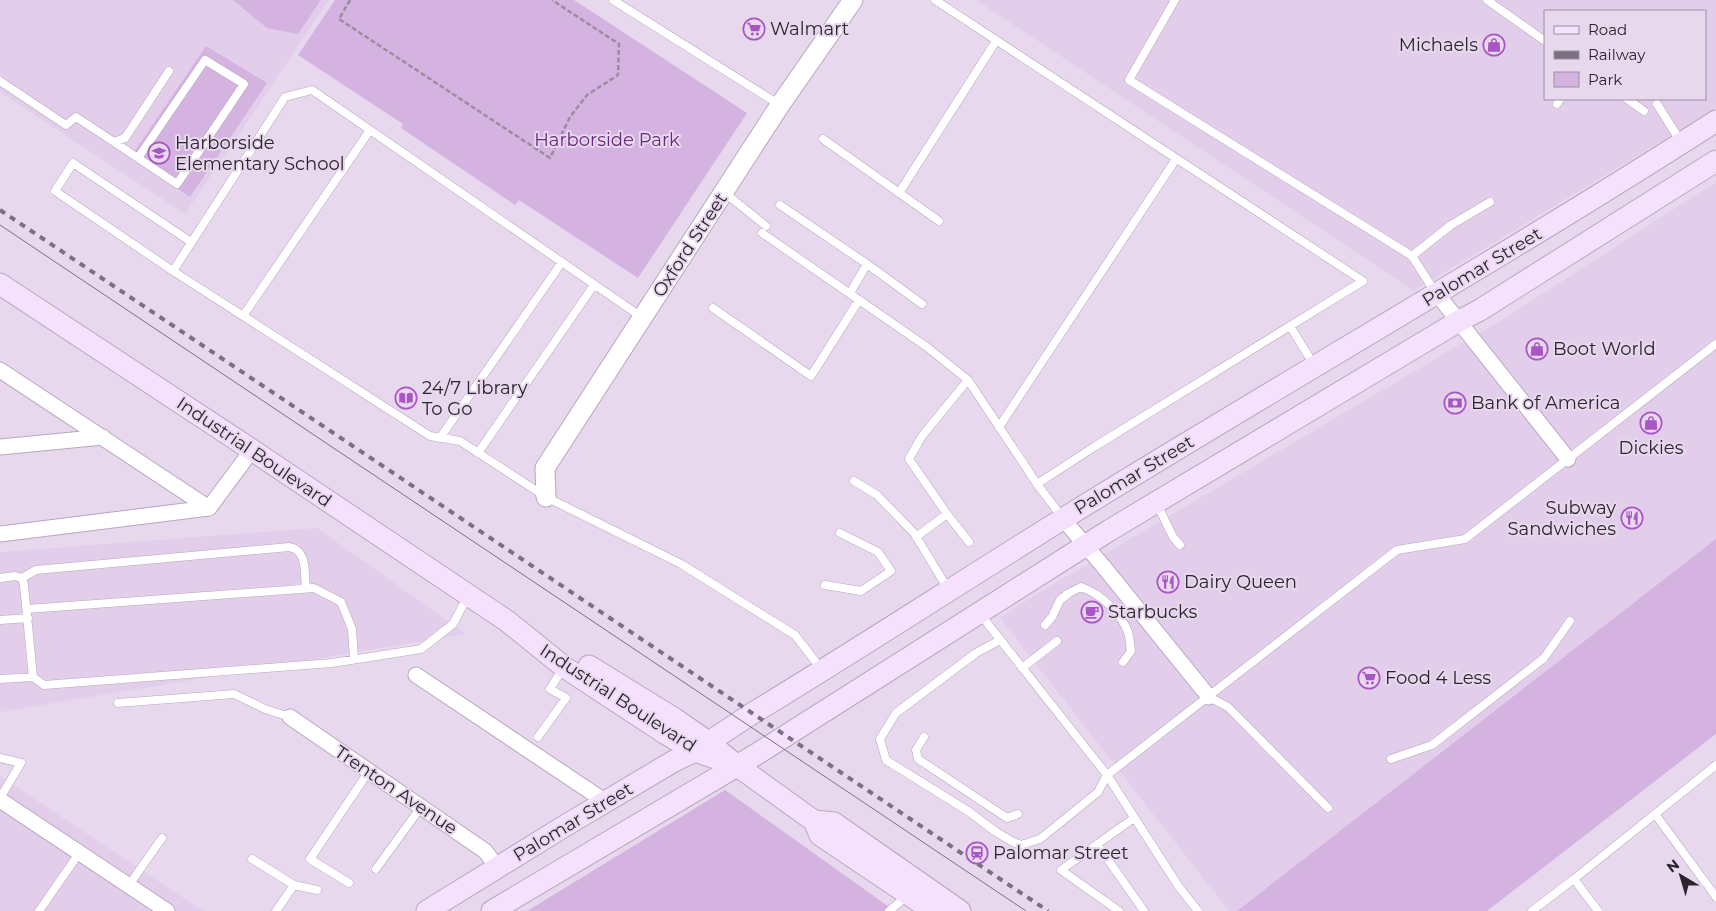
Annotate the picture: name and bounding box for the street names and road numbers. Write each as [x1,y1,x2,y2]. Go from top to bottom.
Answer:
street label: Oxford Street [648,189,732,301]
street label: Palomar Street [1418,223,1546,311]
street label: Industrial Boulevard [172,392,336,512]
street label: Palomar Street [1070,431,1198,519]
street label: Industrial Boulevard [536,639,700,757]
street label: Trenton Avenue [330,741,462,839]
street label: Palomar Street [509,778,637,866]

